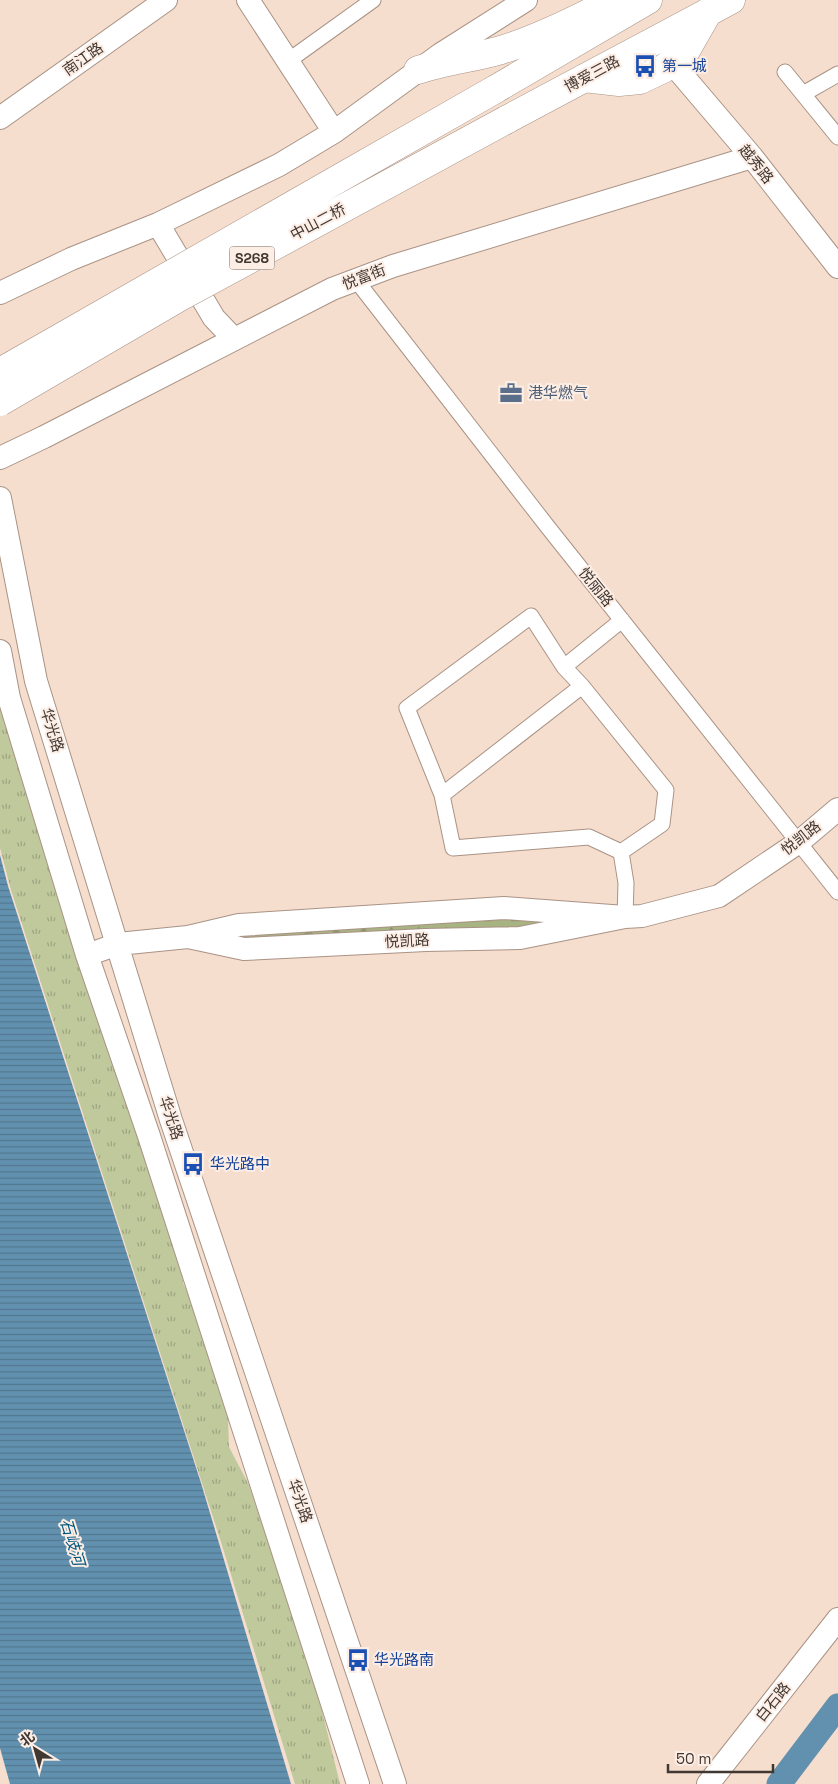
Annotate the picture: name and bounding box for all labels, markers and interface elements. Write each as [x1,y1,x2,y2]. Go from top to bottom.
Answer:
street label: 南江路 [59,38,107,79]
street label: 博爱三路 [561,51,623,96]
bus stop icon: 第一城 [632,53,658,79]
place label: 第一城 [662,56,707,75]
street label: 越秀路 [735,140,778,187]
street label: 中山二桥 [287,199,349,244]
road number: S268 [230,247,274,270]
street label: 悦富街 [339,260,388,293]
office icon: 港华燃气 [498,380,524,406]
place label: 港华燃气 [528,383,588,402]
street label: 悦丽路 [575,563,618,610]
street label: 华光路 [37,706,68,754]
street label: 悦凯路 [777,816,824,859]
street label: 悦凯路 [384,930,430,951]
street label: 华光路 [155,1094,187,1142]
bus stop icon: 华光路中 [180,1151,206,1177]
place label: 华光路中 [210,1154,270,1173]
street label: 华光路 [284,1476,317,1525]
water label: 石岐河 [55,1516,90,1571]
bus stop icon: 华光路南 [345,1647,371,1673]
place label: 华光路南 [374,1650,434,1669]
street label: 白石路 [751,1678,794,1725]
north arrow [10,1724,60,1774]
text: 北 [16,1727,38,1750]
scale bar [668,1742,773,1774]
text: 50 m [676,1749,711,1768]

